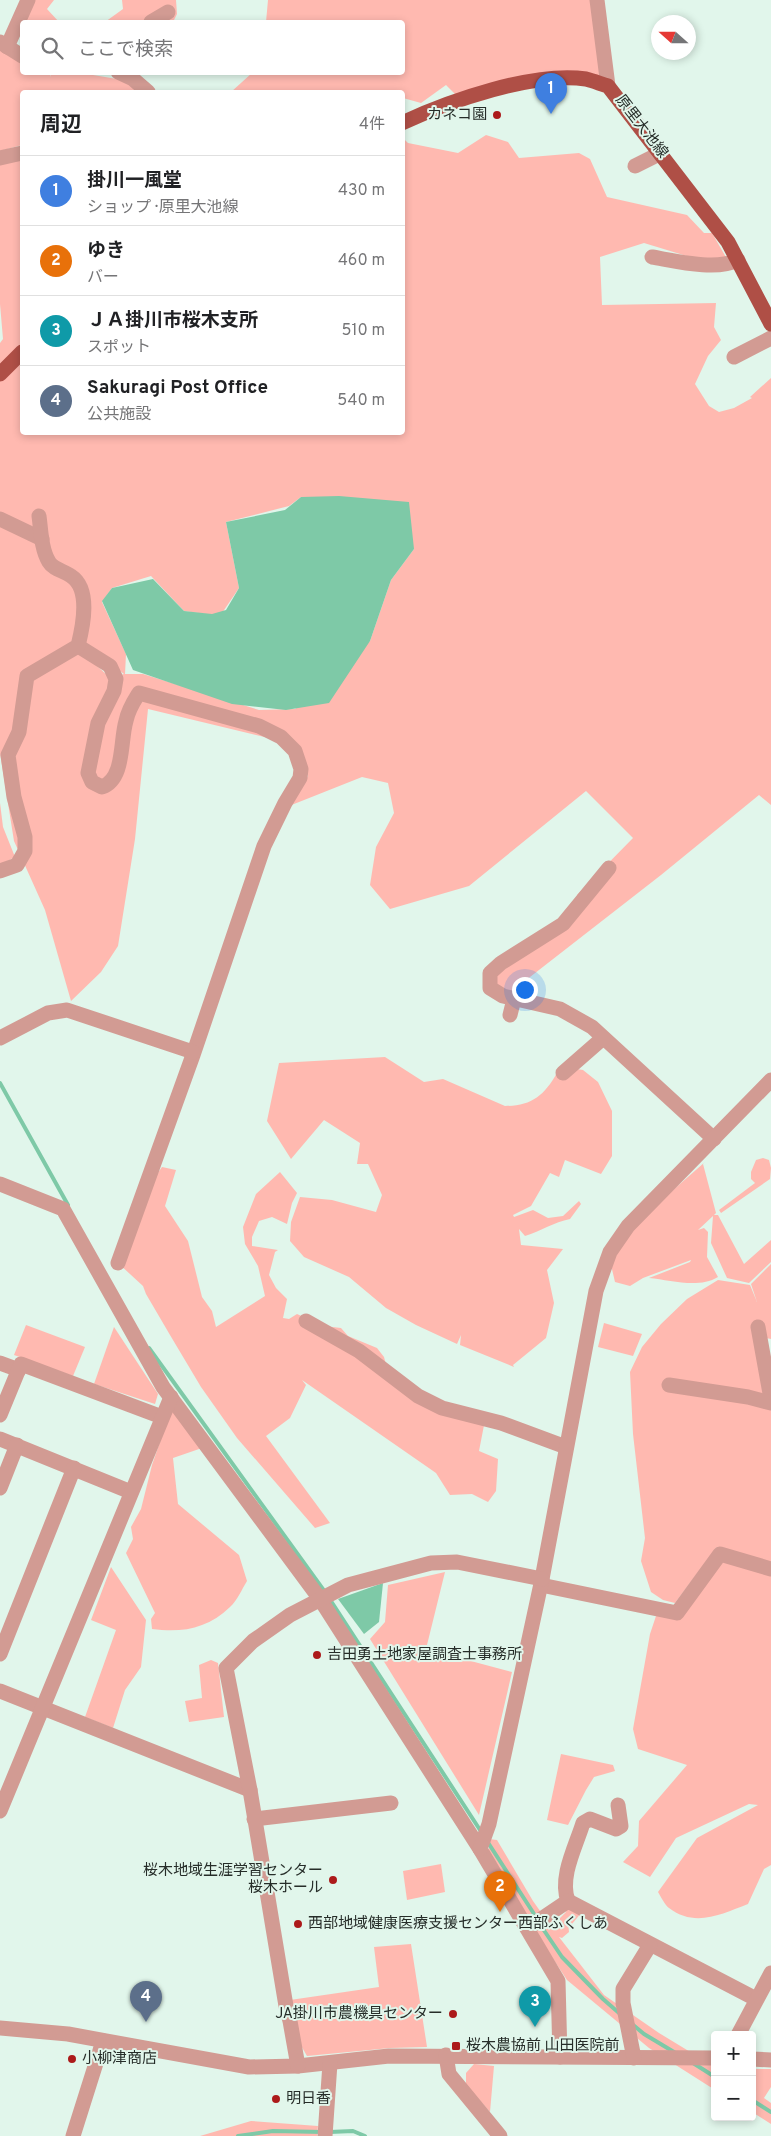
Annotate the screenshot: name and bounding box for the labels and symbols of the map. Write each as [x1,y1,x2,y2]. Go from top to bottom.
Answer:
north arrow [651,15,696,60]
pin: 1 [535,73,567,114]
street label: 原里大池線 [610,92,672,162]
place label: カネコ園 [427,106,487,125]
marker: カネコ園 [491,109,503,121]
your location [512,977,538,1003]
place label: 吉田勇土地家屋調査士事務所 [327,1646,522,1665]
marker: 吉田勇土地家屋調査士事務所 [311,1649,323,1661]
place label: 桜木地域生涯学習センター 桜木ホール [143,1862,323,1898]
pin: 2 [484,1871,516,1912]
marker: 桜木地域生涯学習センター 桜木ホール [327,1874,339,1886]
place label: 西部地域健康医療支援センター西部ふくしあ [308,1915,608,1934]
marker: 西部地域健康医療支援センター西部ふくしあ [292,1918,304,1930]
pin: 4 [130,1981,162,2022]
pin: 3 [519,1986,551,2027]
place label: JA掛川市農機具センター [275,2004,443,2024]
marker: JA掛川市農機具センター [447,2008,459,2020]
place label: 桜木農協前 山田医院前 [466,2036,620,2056]
marker: 桜木農協前 山田医院前 [450,2040,462,2052]
place label: 小柳津商店 [82,2050,157,2069]
marker: 小柳津商店 [66,2053,78,2065]
place label: 明日香 [286,2090,331,2109]
marker: 明日香 [270,2093,282,2105]

